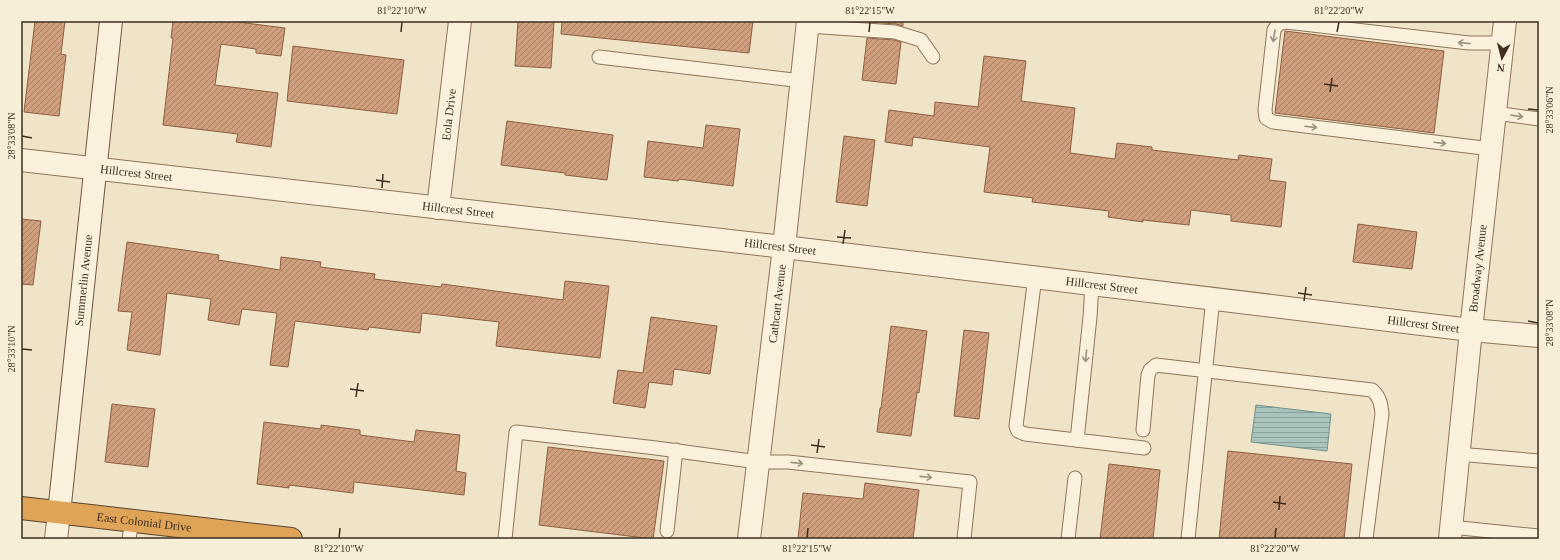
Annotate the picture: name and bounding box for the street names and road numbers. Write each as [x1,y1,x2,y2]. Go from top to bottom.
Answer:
street label: Eola Drive [439,88,459,141]
street label: Hillcrest Street [99,162,174,184]
street label: Hillcrest Street [421,199,496,221]
street label: Broadway Avenue [1466,224,1490,313]
street label: Summerlin Avenue [72,234,95,327]
street label: Hillcrest Street [743,235,818,258]
street label: Cathcart Avenue [766,263,789,344]
street label: Hillcrest Street [1065,274,1139,297]
street label: Hillcrest Street [1387,313,1461,336]
street label: East Colonial Drive [96,510,192,535]

